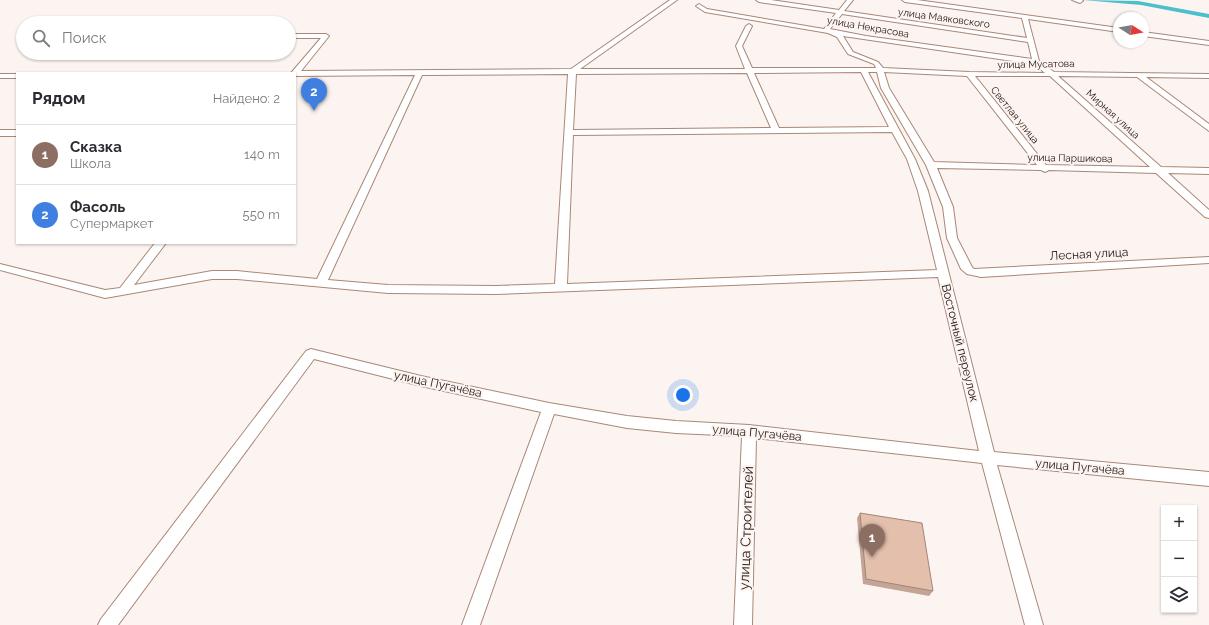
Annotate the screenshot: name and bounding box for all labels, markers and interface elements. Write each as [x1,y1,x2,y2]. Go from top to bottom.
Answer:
street label: улица Маяковского [897,6,991,30]
north arrow [1113,12,1149,48]
street label: улица Некрасова [826,14,910,40]
search box [16,16,296,60]
icon: search [30,27,52,49]
text: Поиск [62,29,107,47]
street label: улица Мусатова [997,58,1075,70]
pin: 2 [301,78,327,111]
street label: Светлая улица [989,84,1041,146]
street label: Мирная улица [1084,87,1142,141]
text: Рядом [32,88,85,108]
text: Найдено: 2 [213,91,280,106]
text: Сказка [70,138,122,156]
text: 1 [42,147,48,162]
text: 140 m [244,147,280,162]
street label: улица Паршикова [1027,152,1113,164]
text: Школа [70,156,111,171]
text: Фасоль [70,198,125,216]
text: 2 [41,207,49,222]
text: 550 m [243,207,280,222]
text: Супермаркет [70,216,153,231]
street label: Лесная улица [1049,245,1129,263]
street label: Восточный переулок [939,283,981,403]
street label: улица Пугачёва [393,368,483,400]
your location [673,385,693,405]
street label: улица Пугачёва [712,422,802,444]
street label: улица Пугачёва [1035,456,1125,478]
street label: улица Строителей [736,466,756,590]
map controls [1161,505,1197,613]
button: + [1161,505,1197,541]
pin: 1 [859,524,885,557]
button: − [1161,541,1197,577]
button: layers [1161,577,1197,613]

